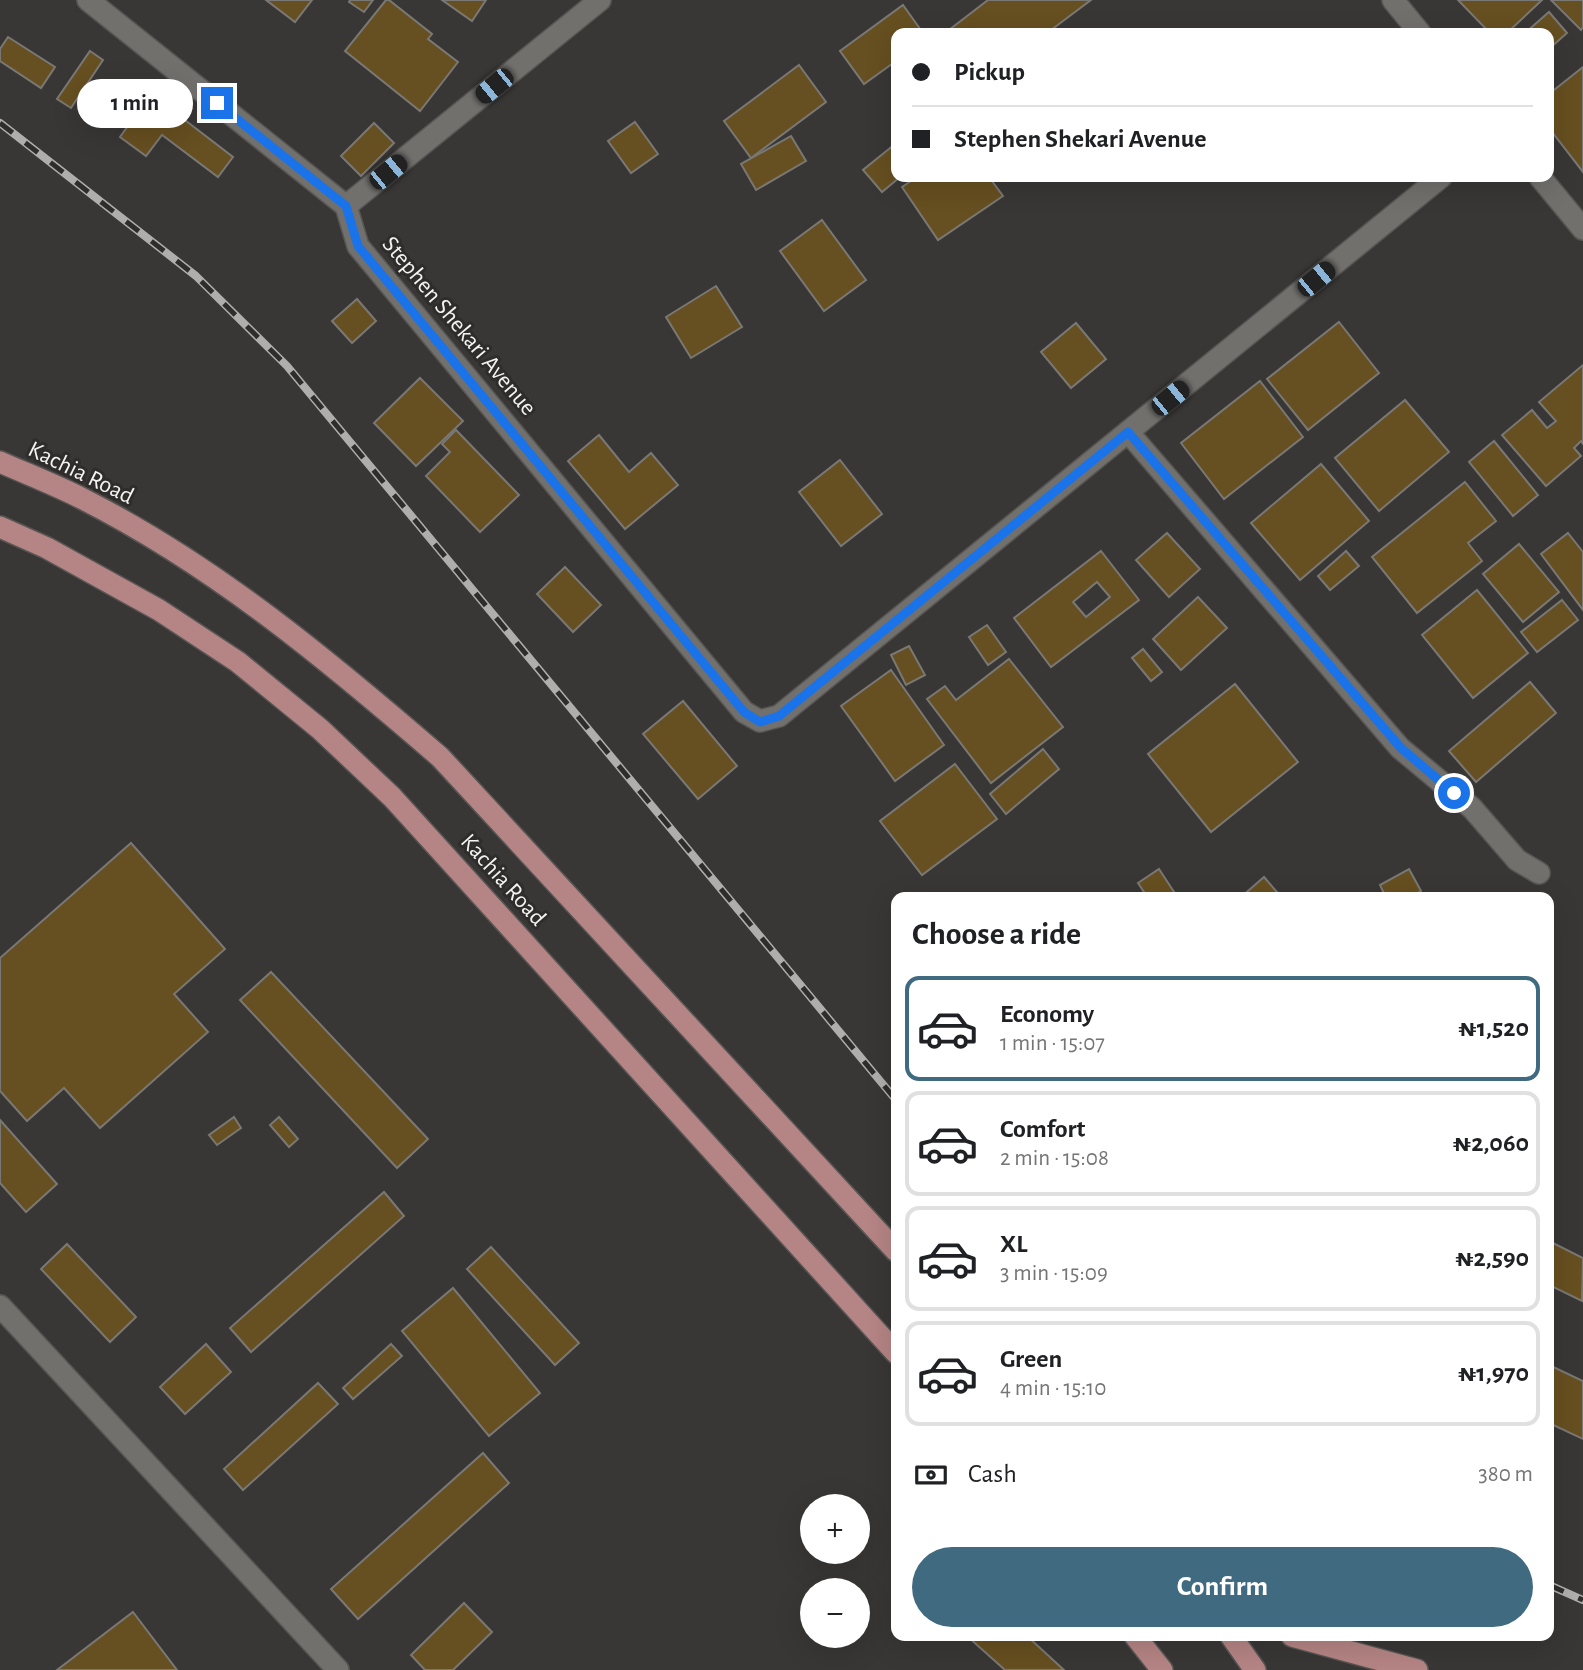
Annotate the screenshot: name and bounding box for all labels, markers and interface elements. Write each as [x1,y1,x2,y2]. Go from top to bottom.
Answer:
text: Pickup [954,59,1025,85]
car [472,65,517,107]
callout: 1 min [77,78,192,128]
route end [201,87,233,119]
text: 1 min [111,92,159,115]
text: Stephen Shekari Avenue [954,126,1207,152]
car [366,151,411,193]
street label: Stephen Shekari Avenue [377,232,541,420]
car [1294,258,1339,300]
car [1148,377,1193,419]
street label: Kachia Road [24,437,138,509]
route start [1438,777,1470,809]
street label: Kachia Road [456,830,550,930]
text: Choose a ride [912,918,1081,950]
icon: car [916,997,979,1060]
text: Economy [1000,1001,1094,1027]
text: ₦1,520 [1458,1015,1529,1041]
text: 1 min · 15:07 [1000,1032,1105,1055]
icon: car [916,1112,979,1175]
text: Comfort [1000,1116,1085,1142]
text: ₦2,060 [1453,1130,1529,1156]
text: 2 min · 15:08 [1000,1147,1109,1170]
icon: car [916,1227,979,1290]
text: XL [1000,1231,1027,1257]
text: ₦2,590 [1455,1245,1529,1271]
text: 3 min · 15:09 [1000,1262,1108,1285]
icon: car [916,1342,979,1405]
text: Green [1000,1346,1062,1372]
text: ₦1,970 [1458,1360,1529,1386]
text: 4 min · 15:10 [1000,1377,1106,1400]
icon: cash [912,1456,950,1494]
text: Cash [968,1461,1017,1487]
text: 380 m [1478,1463,1533,1486]
map controls [800,1494,870,1648]
button: + [800,1494,870,1564]
button: Confirm [912,1547,1533,1627]
button: − [800,1578,870,1648]

